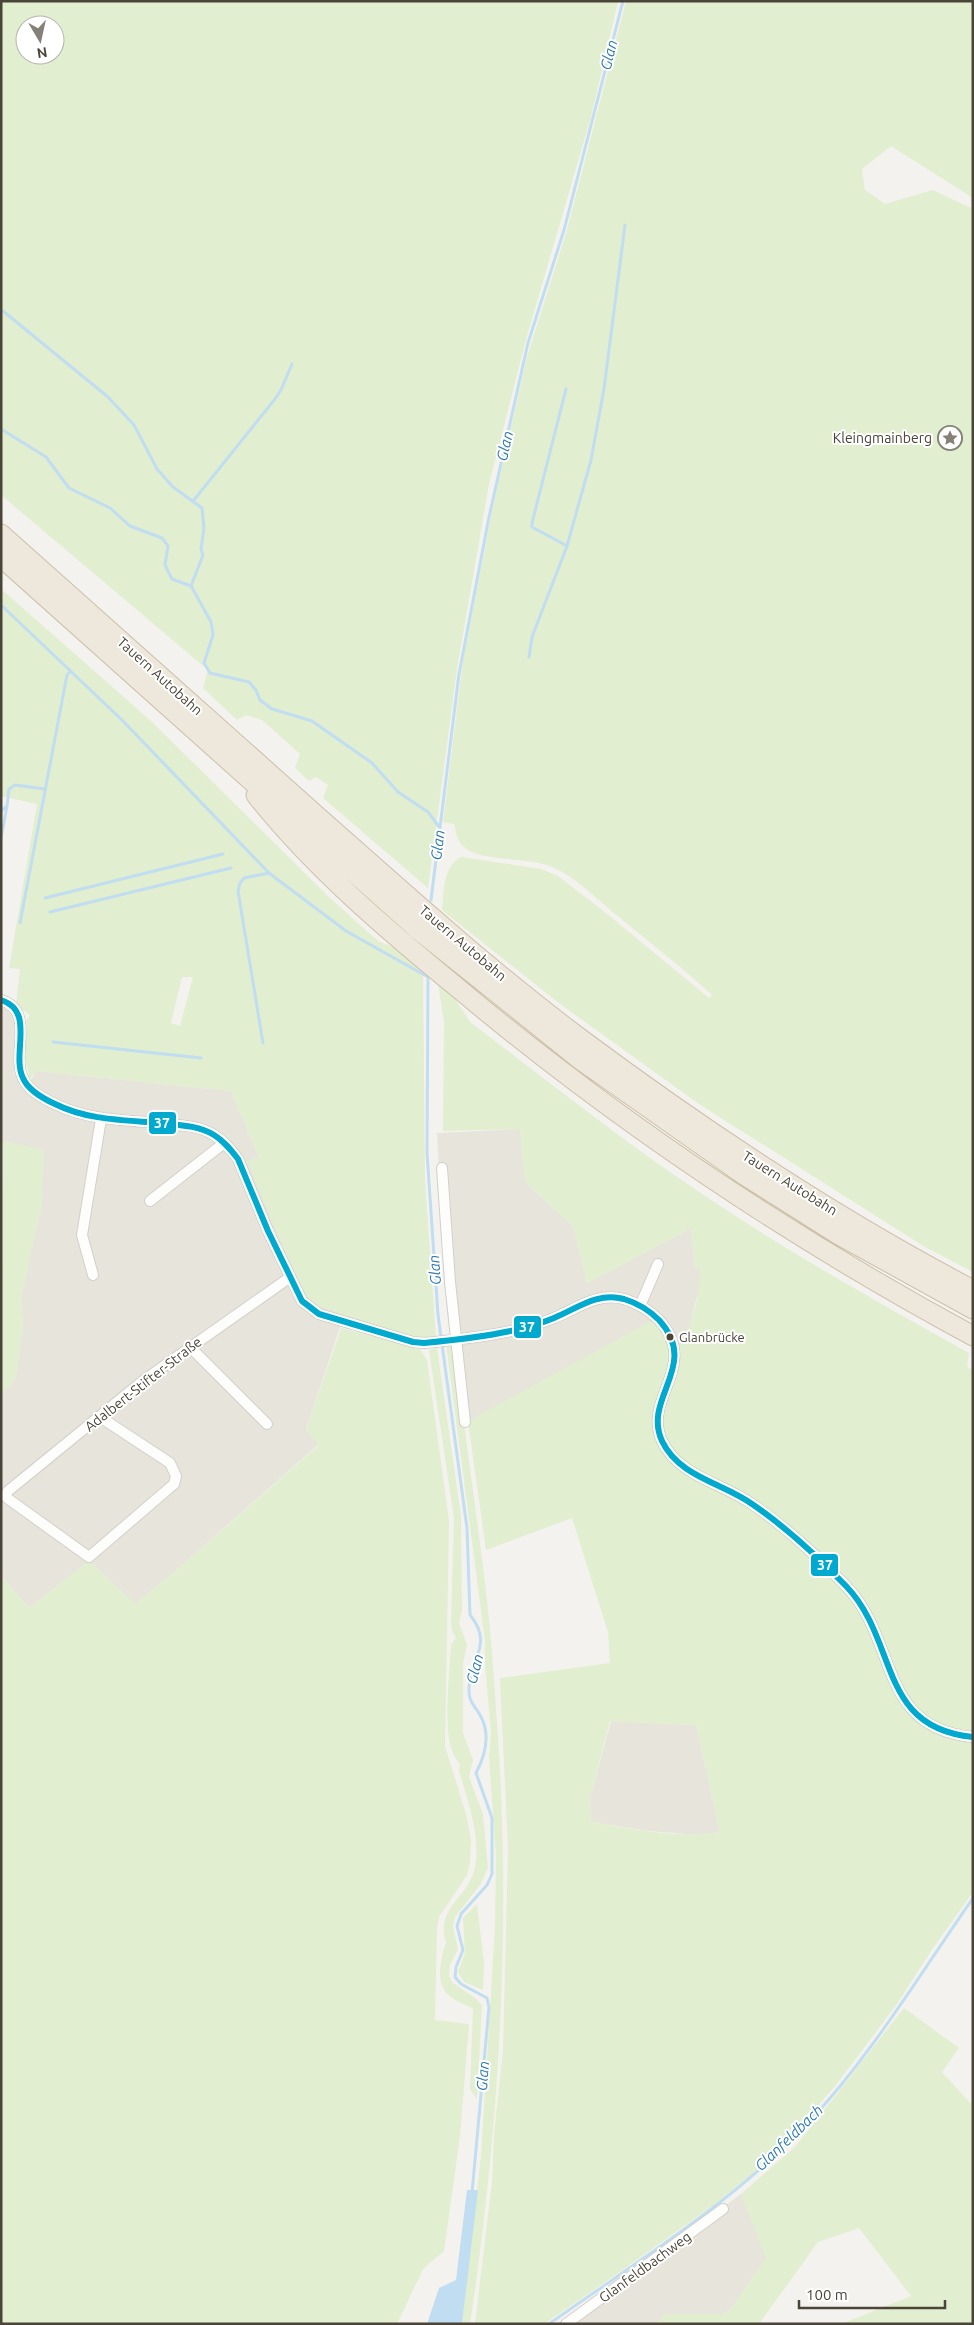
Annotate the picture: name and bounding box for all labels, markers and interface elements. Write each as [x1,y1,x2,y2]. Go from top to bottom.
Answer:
north arrow [15,15,65,65]
water label: Glan [597,38,620,72]
text: N [36,44,48,62]
place icon: Kleingmainberg [937,425,963,451]
water label: Glan [493,429,516,463]
place label: Kleingmainberg [833,430,932,446]
street label: Tauern Autobahn [114,634,206,718]
water label: Glan [427,829,448,861]
street label: Tauern Autobahn [416,902,510,984]
line badge: 37 [148,1111,177,1135]
text: 37 [154,1115,170,1131]
street label: Tauern Autobahn [740,1147,840,1219]
water label: Glan [425,1254,444,1286]
line badge: 37 [513,1315,542,1339]
text: 37 [519,1319,535,1335]
place label: Glanbrücke [679,1330,745,1344]
marker: Glanbrücke [665,1332,675,1342]
street label: Adalbert-Stifter-Straße [81,1333,205,1435]
line badge: 37 [810,1553,839,1577]
text: 37 [817,1557,833,1573]
water label: Glan [462,1652,487,1686]
water label: Glan [473,2060,492,2092]
water label: Glanfeldbach [751,2101,826,2174]
street label: Glanfeldbachweg [596,2228,694,2306]
scale bar [799,2278,945,2310]
text: 100 m [806,2286,848,2303]

